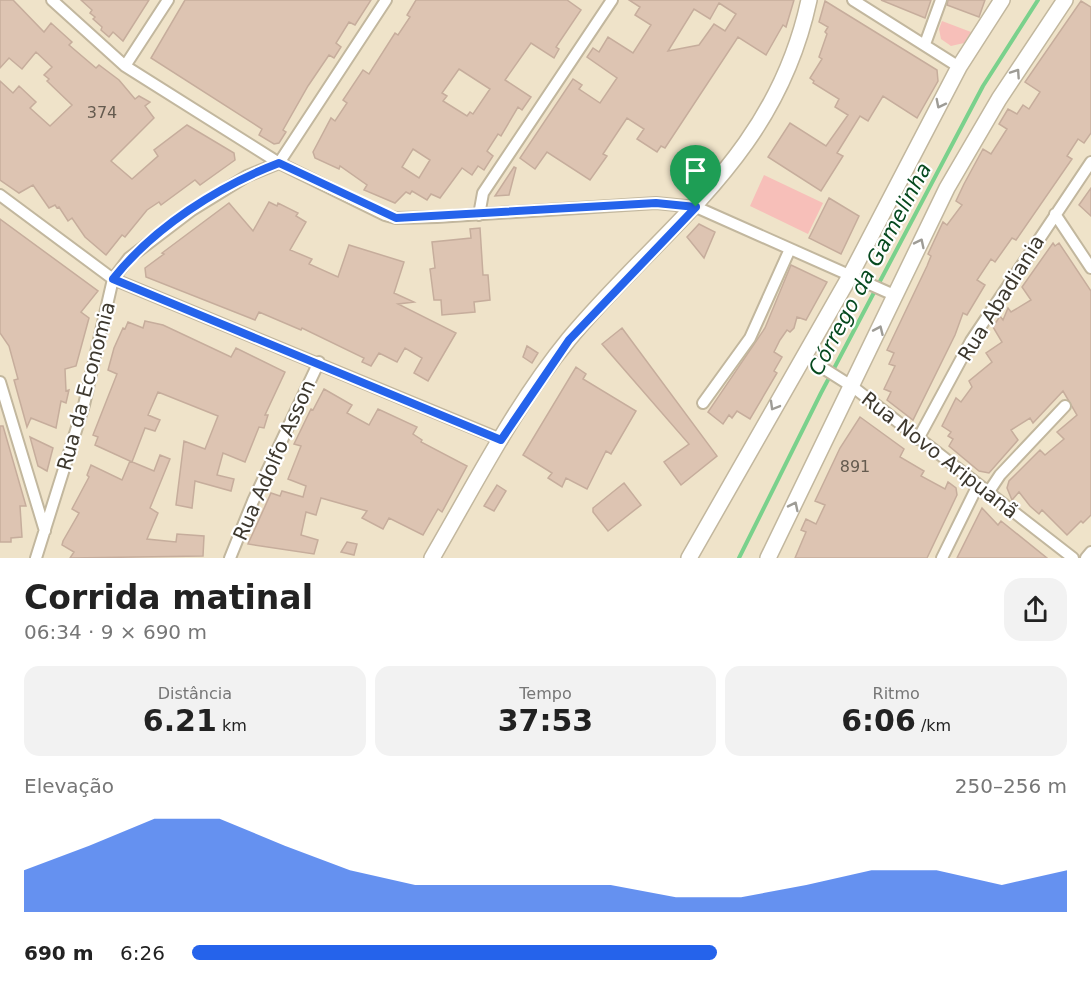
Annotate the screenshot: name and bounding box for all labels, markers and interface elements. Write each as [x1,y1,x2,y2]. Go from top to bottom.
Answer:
one-way arrow [1009,69,1020,80]
one-way arrow [936,98,947,109]
house number: 374 [87,103,117,122]
pin [670,145,721,207]
icon: arrive [679,154,712,187]
water label: Córrego da Gamelinha [804,159,936,379]
street label: Rua Abadiania [953,231,1049,365]
one-way arrow [913,238,924,249]
street label: Rua da Economia [52,299,120,473]
one-way arrow [871,325,883,336]
street label: Rua Adolfo Asson [228,376,320,544]
street label: Rua Novo Aripuanã [857,386,1023,524]
one-way arrow [770,400,781,410]
house number: 891 [840,457,870,476]
one-way arrow [787,501,799,512]
text: Corrida matinal [24,578,313,617]
button: share [1004,578,1067,641]
text: 06:34 · 9 × 690 m [24,620,207,644]
text: Distância [158,684,232,703]
text: Tempo [519,684,572,703]
text: Ritmo [873,684,920,703]
text: 6.21 [143,703,217,738]
text: 37:53 [498,703,593,738]
text: 6:06 [841,703,916,738]
text: km [217,716,247,735]
text: /km [916,716,951,735]
text: Elevação [24,774,114,798]
text: 250–256 m [955,774,1067,798]
text: 690 m [24,941,94,965]
text: 6:26 [120,941,165,965]

